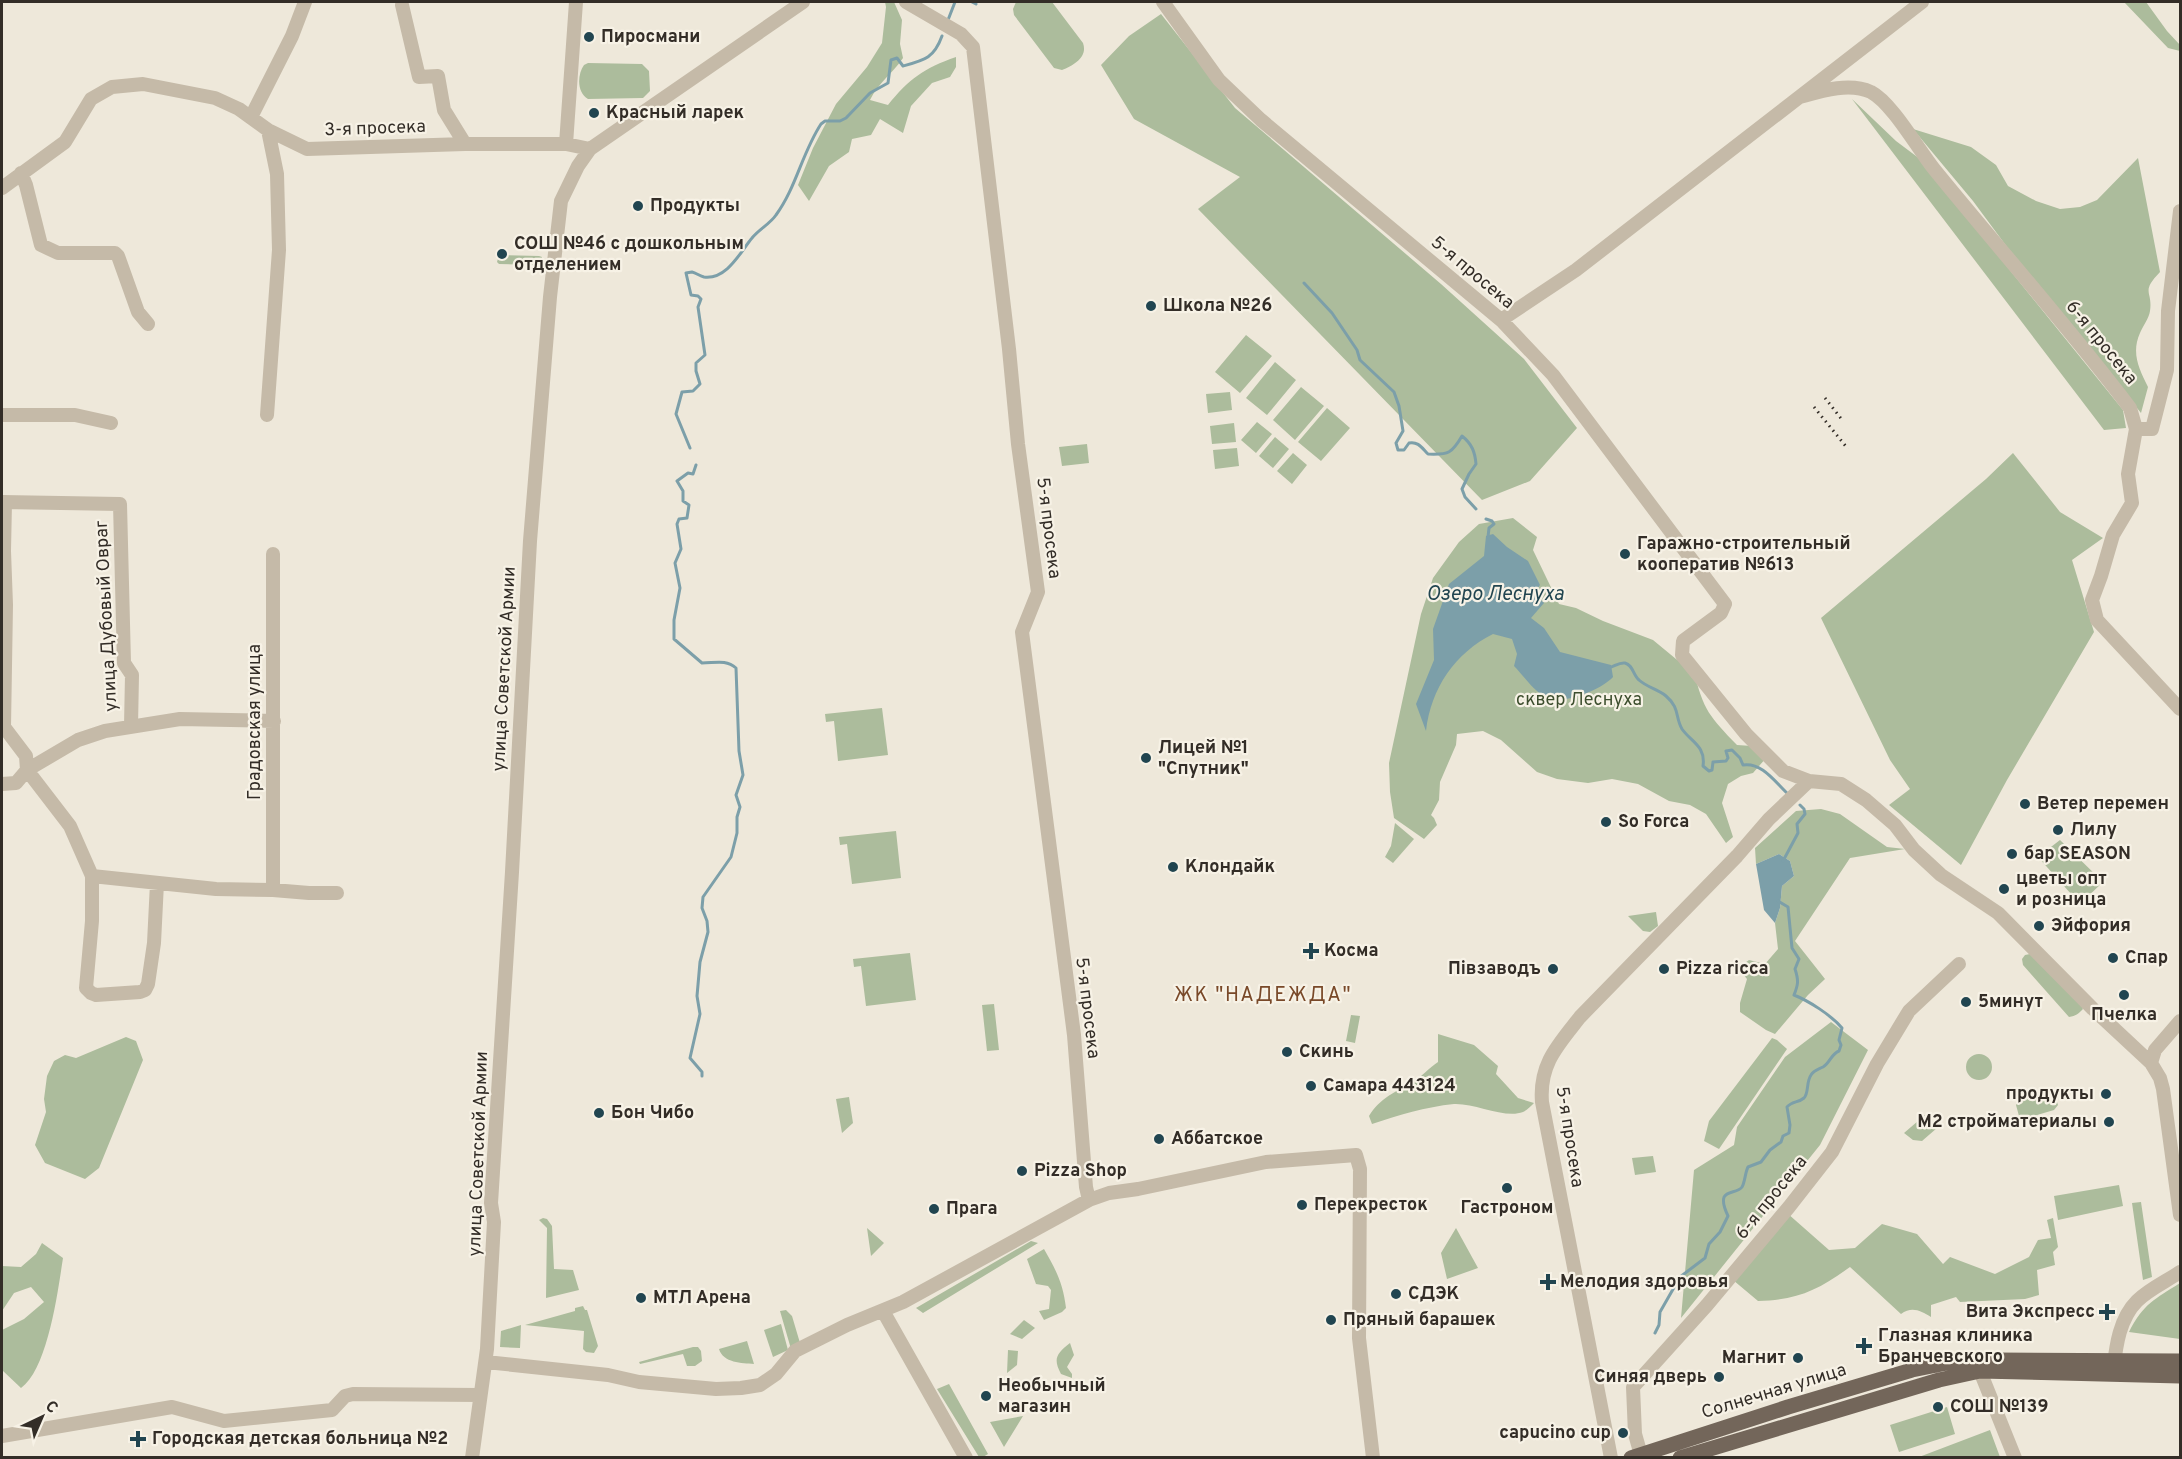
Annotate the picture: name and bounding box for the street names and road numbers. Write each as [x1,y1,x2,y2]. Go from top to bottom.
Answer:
street label: 3-я просека [324,116,426,142]
street label: 5-я просека [1426,231,1518,315]
street label: 6-я просека [2060,296,2142,390]
street label: 5-я просека [1030,476,1066,580]
street label: улица Дубовый Овраг [90,519,123,712]
street label: улица Советской Армии [488,566,522,772]
street label: Градовская улица [244,644,267,800]
street label: 5-я просека [1069,956,1105,1060]
street label: улица Советской Армии [464,1051,494,1257]
street label: 5-я просека [1550,1085,1588,1189]
street label: 6-я просека [1731,1151,1813,1245]
street label: Солнечная улица [1699,1359,1849,1425]

